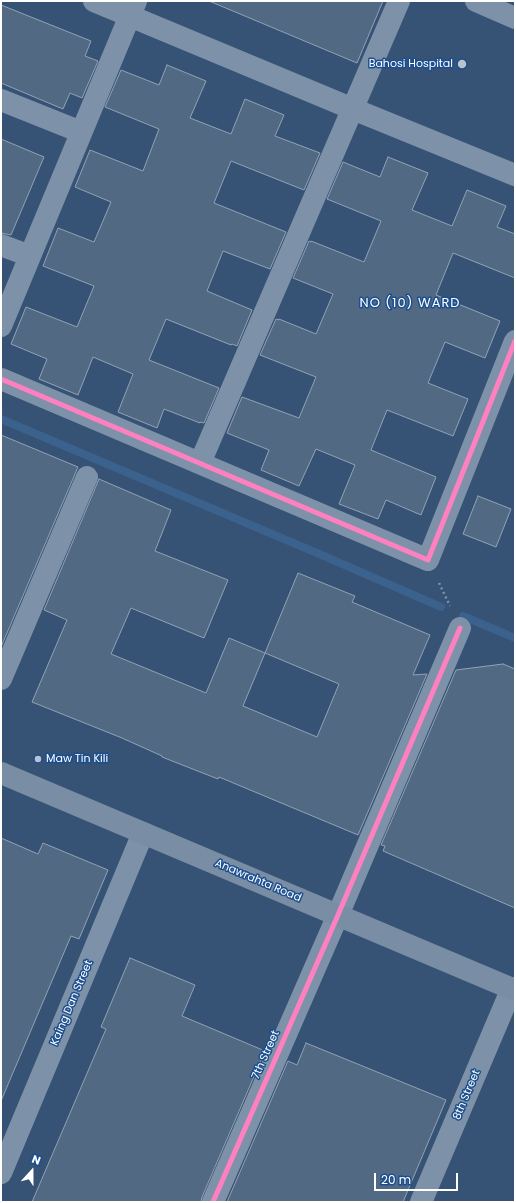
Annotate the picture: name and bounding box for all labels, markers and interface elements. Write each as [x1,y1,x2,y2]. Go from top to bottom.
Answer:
place label: Bahosi Hospital [369,57,453,71]
marker: Bahosi Hospital [456,58,468,70]
district label: NO (10) WARD [360,296,460,312]
place label: Maw Tin Kili [46,752,108,766]
marker: Maw Tin Kili [33,754,43,764]
street label: Anawrahta Road [213,857,303,905]
street label: Kaing Dan Street [48,958,96,1048]
street label: 7th Street [249,1028,283,1082]
street label: 8th Street [451,1068,483,1122]
north arrow [12,1151,52,1191]
text: N [30,1151,43,1169]
scale bar [376,1165,460,1191]
text: 20 m [381,1171,411,1188]

